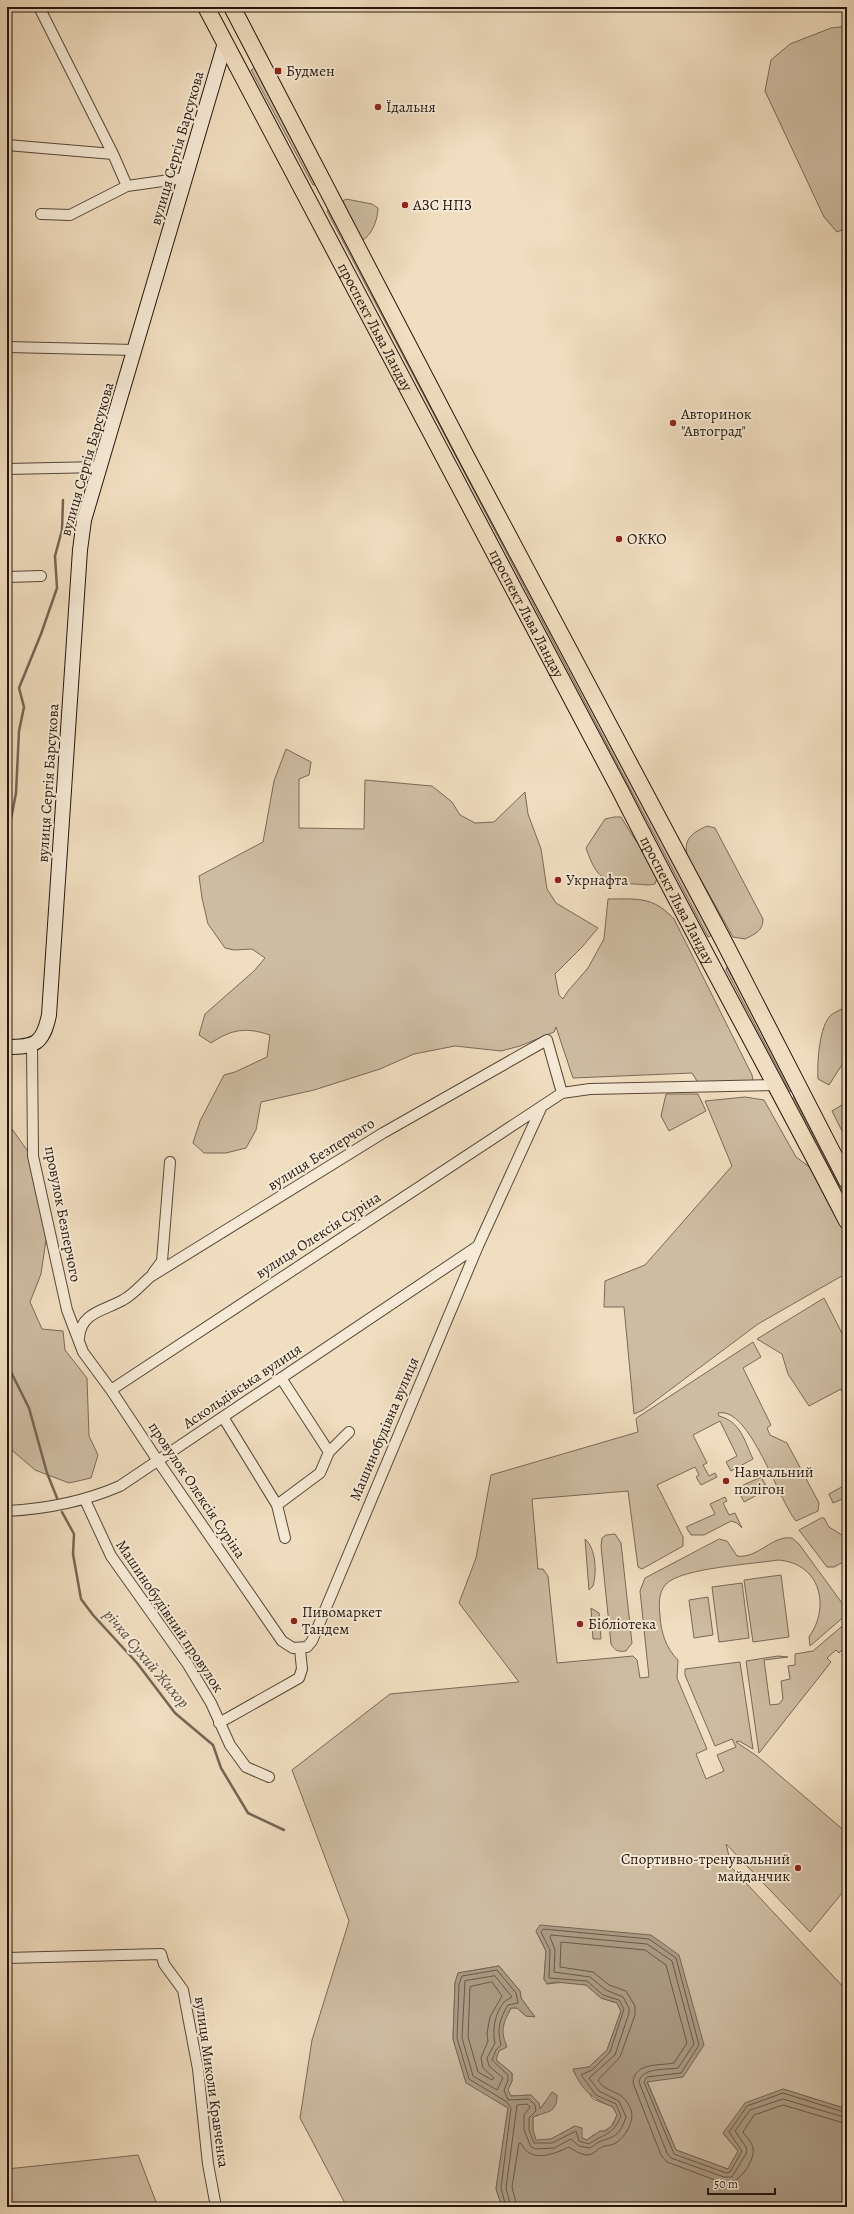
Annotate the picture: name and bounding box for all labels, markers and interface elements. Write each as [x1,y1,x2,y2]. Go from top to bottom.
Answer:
place label: Будмен [286,61,335,81]
marker: Будмен [273,66,283,76]
street label: вулиця Сергія Барсукова [145,69,209,227]
place label: Їдальня [386,97,436,117]
marker: Їдальня [373,102,383,112]
place label: АЗС НПЗ [412,195,472,215]
marker: АЗС НПЗ [400,200,410,210]
street label: проспект Льва Ландау [333,259,417,395]
street label: вулиця Сергія Барсукова [55,380,119,538]
place label: Авторинок "Автоград" [680,404,752,441]
marker: Авторинок "Автоград" [668,418,678,428]
place label: ОККО [627,529,667,549]
marker: ОККО [614,534,624,544]
street label: проспект Льва Ландау [484,546,569,681]
street label: вулиця Сергія Барсукова [32,703,64,863]
street label: проспект Льва Ландау [635,833,719,968]
place label: Укрнафта [566,870,628,890]
marker: Укрнафта [553,875,563,885]
street label: вулиця Безперчого [264,1113,378,1195]
street label: провулок Безперчого [40,1144,86,1284]
street label: вулиця Олексія Суріна [251,1187,385,1283]
street label: Аскольдівська вулиця [178,1339,305,1434]
street label: Машинобудівна вулиця [345,1354,423,1504]
street label: провулок Олексія Суріна [144,1418,250,1562]
place label: Навчальний полігон [734,1462,814,1499]
marker: Навчальний полігон [721,1476,731,1486]
street label: Машинобудівний провулок [111,1536,229,1696]
place label: Пивомаркет Тандем [302,1602,382,1639]
water label: річка Сухий Жихор [98,1604,194,1713]
place label: Бібліотека [588,1614,656,1634]
marker: Пивомаркет Тандем [289,1616,299,1626]
marker: Бібліотека [575,1619,585,1629]
place label: Спортивно-тренувальний майданчик [621,1849,790,1886]
marker: Спортивно-тренувальний майданчик [793,1863,803,1873]
street label: вулиця Миколи Кравченка [190,1995,234,2169]
scale bar [708,2170,775,2196]
text: 50 m [714,2176,738,2192]

